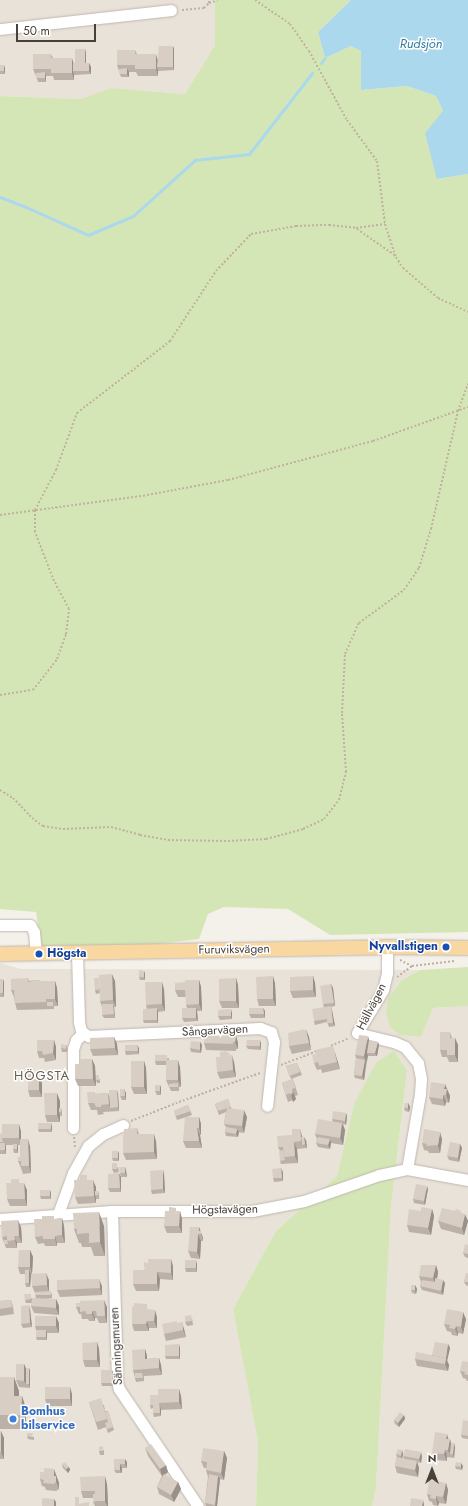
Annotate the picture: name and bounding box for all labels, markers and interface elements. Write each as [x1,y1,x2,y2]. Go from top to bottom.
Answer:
scale bar [18,16,98,42]
text: 50 m [23,22,50,40]
water label: Rudsjön [400,36,442,52]
place label: Nyvallstigen [369,940,438,954]
street label: Furuviksvägen [198,942,270,958]
marker: Nyvallstigen [441,942,451,952]
place label: Högsta [47,947,87,961]
marker: Högsta [34,949,44,959]
street label: Hällvägen [354,981,390,1033]
street label: Sångarvägen [182,1022,248,1040]
district label: HÖGSTA [14,1068,70,1084]
street label: Högstavägen [192,1202,258,1218]
street label: Sänningsmuren [108,1307,126,1385]
place label: Bomhus bilservice [21,1405,75,1433]
marker: Bomhus bilservice [8,1414,18,1424]
north arrow [412,1450,452,1490]
text: N [428,1450,436,1466]

